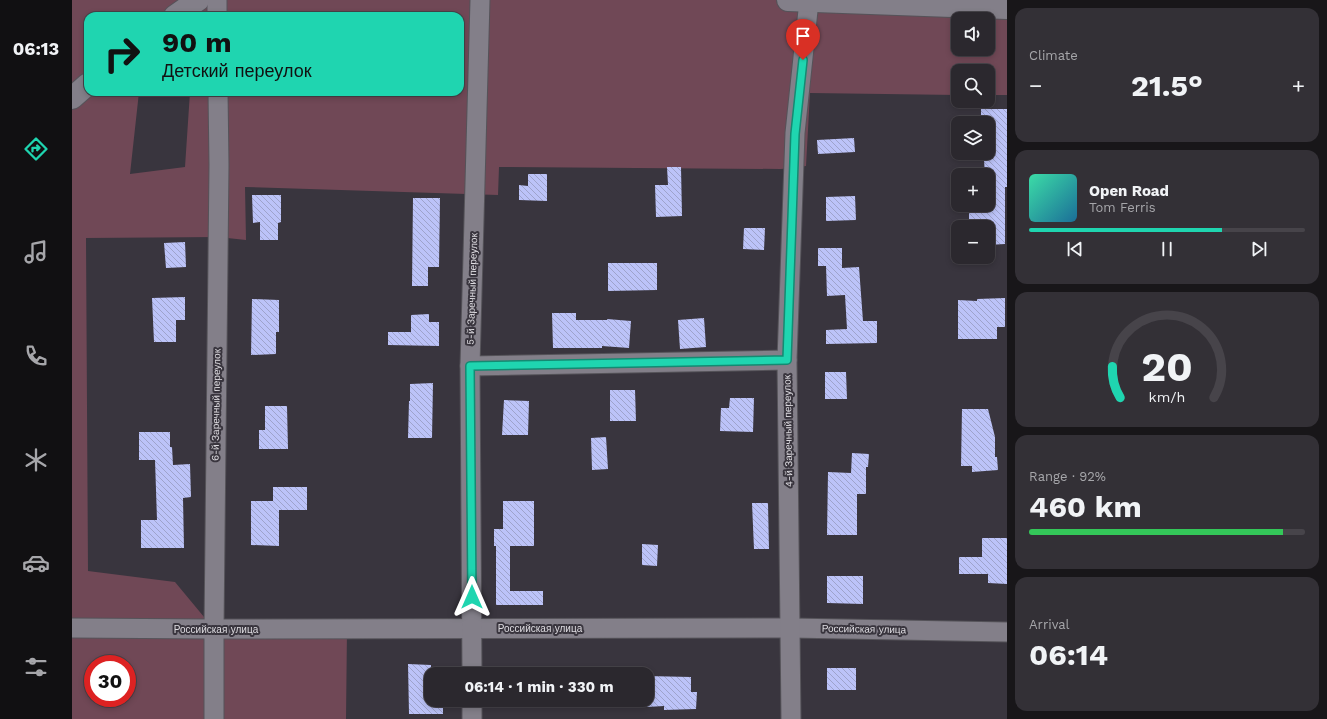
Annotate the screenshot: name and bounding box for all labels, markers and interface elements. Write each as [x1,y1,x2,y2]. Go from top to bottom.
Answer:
map controls [951,12,995,264]
button: sound [951,12,995,56]
pin [786,19,820,60]
icon: arrive [792,25,814,47]
text: 90 m [162,26,232,59]
icon: right [96,28,148,80]
text: 06:13 [13,38,59,59]
text: Climate [1029,48,1078,63]
text: Детский переулок [162,60,312,81]
button: search [951,64,995,108]
text: 21.5° [1131,68,1203,103]
text: − [1029,73,1042,98]
text: + [1292,73,1305,98]
button: layers [951,116,995,160]
icon: directions [22,135,50,163]
button: + [951,168,995,212]
text: Open Road [1089,182,1169,200]
text: Tom Ferris [1089,200,1156,215]
button: − [951,220,995,264]
street label: 5-й Заречный переулок [465,232,479,345]
icon: music [22,238,50,266]
icon: previous [1064,238,1086,260]
icon: pause [1156,238,1178,260]
icon: next [1248,238,1270,260]
text: 20 [1141,341,1193,390]
icon: phone [22,342,50,370]
street label: 6-й Заречный переулок [210,348,222,461]
street label: 4-й Заречный переулок [782,374,794,487]
text: km/h [1149,388,1185,404]
icon: climate [22,446,50,474]
text: Range · 92% [1029,469,1106,484]
text: 460 km [1029,489,1142,524]
icon: car [22,549,50,577]
position arrow [451,576,493,618]
text: Arrival [1029,617,1070,632]
street label: Российская улица [498,623,583,634]
street label: Российская улица [822,623,907,635]
street label: Российская улица [174,624,259,635]
text: 06:14 [1029,637,1108,672]
icon: filters [22,653,50,681]
speed limit sign: 30 [84,655,136,707]
text: 06:14 · 1 min · 330 m [464,678,614,696]

